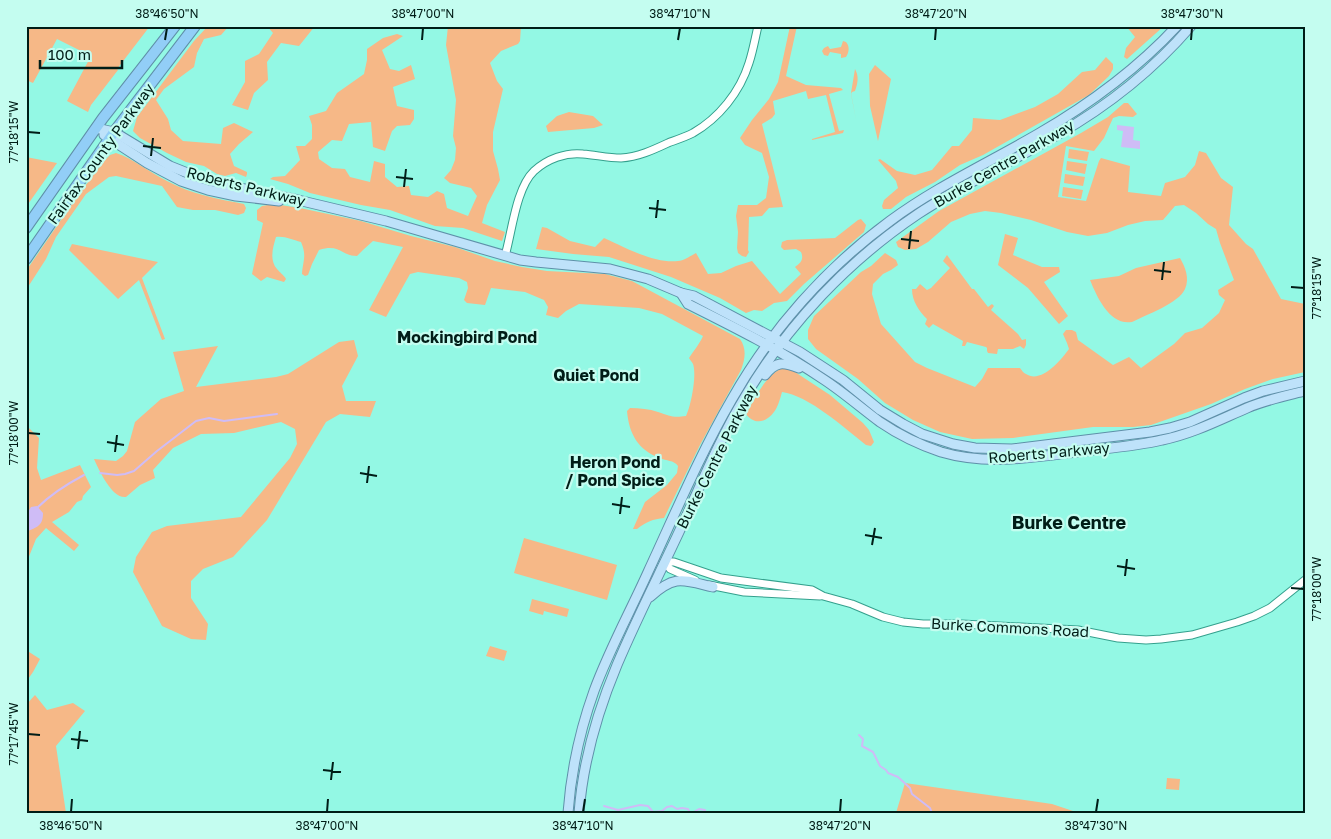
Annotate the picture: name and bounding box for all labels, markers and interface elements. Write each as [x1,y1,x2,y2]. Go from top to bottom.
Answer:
text: 38°46'50"N [135,6,199,21]
text: 38°47'00"N [392,6,454,21]
text: 38°47'10"N [649,6,711,21]
text: 38°47'20"N [905,6,967,21]
text: 38°47'30"N [1161,6,1223,21]
scale bar [40,38,122,70]
text: 100 m [48,45,91,63]
street label: Fairfax County Parkway [43,79,158,227]
text: 77°18'15"W [6,100,21,163]
street label: Burke Centre Parkway [930,115,1077,211]
street label: Roberts Parkway [185,163,308,210]
text: 77°18'15"W [1309,256,1324,319]
district label: Mockingbird Pond [397,327,537,347]
district label: Quiet Pond [553,365,639,385]
street label: Burke Centre Parkway [672,381,760,531]
text: 77°18'00"W [6,400,21,465]
street label: Roberts Parkway [987,438,1111,466]
district label: Heron Pond / Pond Spice [566,452,664,490]
district label: Burke Centre [1012,511,1127,533]
text: 77°18'00"W [1309,556,1324,621]
street label: Burke Commons Road [931,614,1089,640]
text: 77°17'45"W [6,702,21,765]
text: 38°46'50"N [39,818,103,833]
text: 38°47'00"N [296,818,358,833]
text: 38°47'10"N [552,818,614,833]
text: 38°47'20"N [809,818,871,833]
text: 38°47'30"N [1065,818,1127,833]

